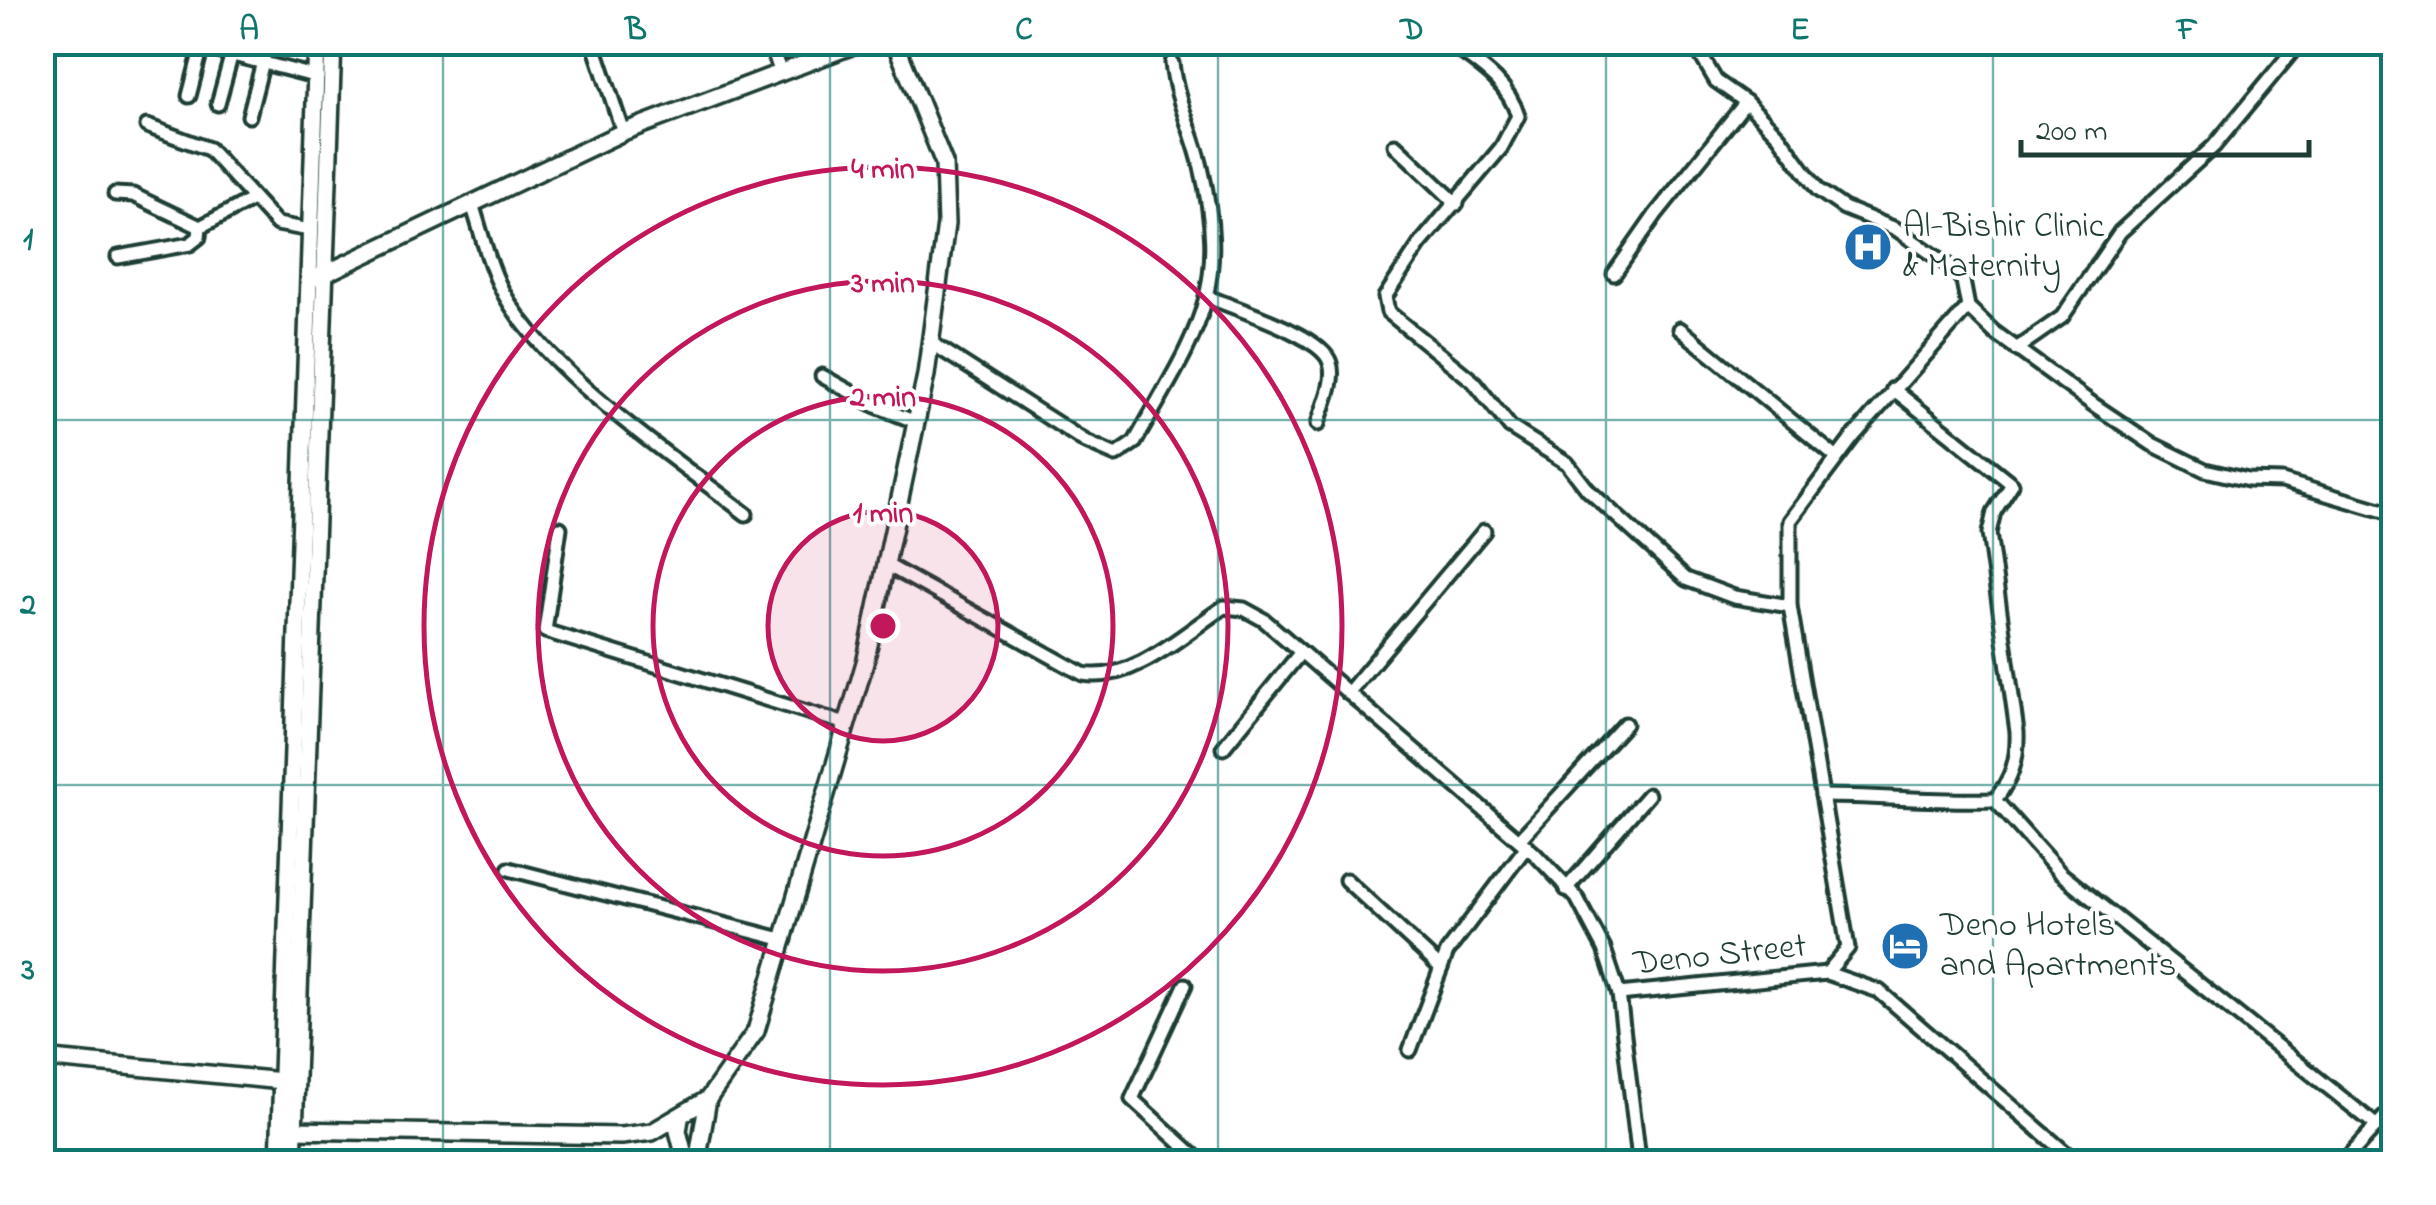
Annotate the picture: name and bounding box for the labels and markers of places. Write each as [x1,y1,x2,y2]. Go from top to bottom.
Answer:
place label: Al-Bishir Clinic & Maternity [1903,202,2105,293]
hospital icon: Al-Bishir Clinic & Maternity [1842,221,1894,273]
centre of rings [865,608,901,644]
place label: Deno Hotels and Apartments [1939,901,2176,992]
hotel icon: Deno Hotels and Apartments [1879,920,1931,972]

